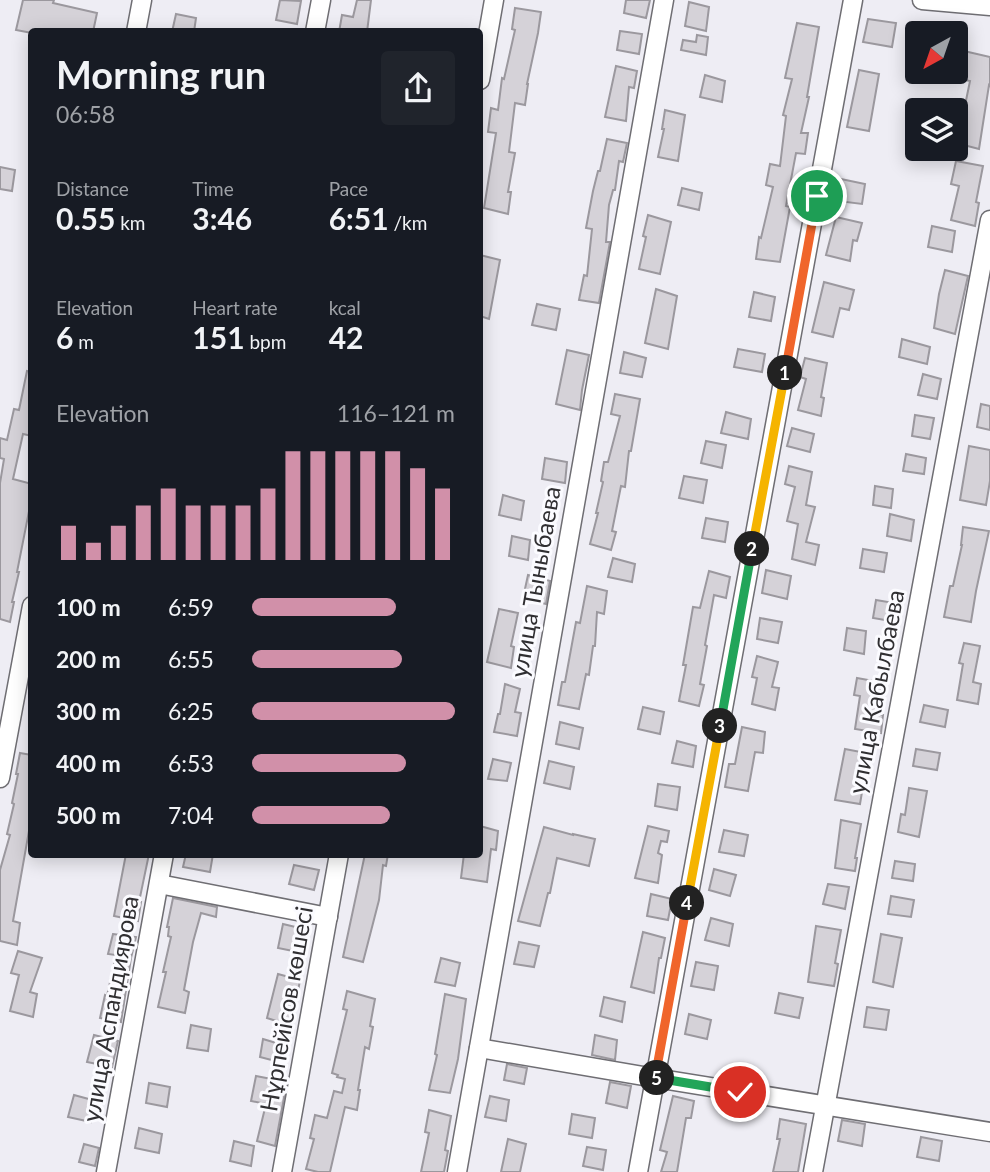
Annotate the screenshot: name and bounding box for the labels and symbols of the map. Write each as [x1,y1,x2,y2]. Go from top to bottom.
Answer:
north arrow [905,21,968,84]
pin [787,166,847,226]
pin: 1 [768,356,802,390]
street label: улица Тыныбаева [503,484,566,680]
pin: 2 [734,532,770,566]
street label: улица Кабылбаева [842,587,910,796]
pin: 3 [702,708,738,744]
pin: 4 [670,886,704,920]
street label: улица Аспандиярова [75,893,144,1124]
street label: Нұрпейісов көшесі [253,904,318,1114]
pin: 5 [640,1060,674,1096]
pin [710,1062,770,1122]

